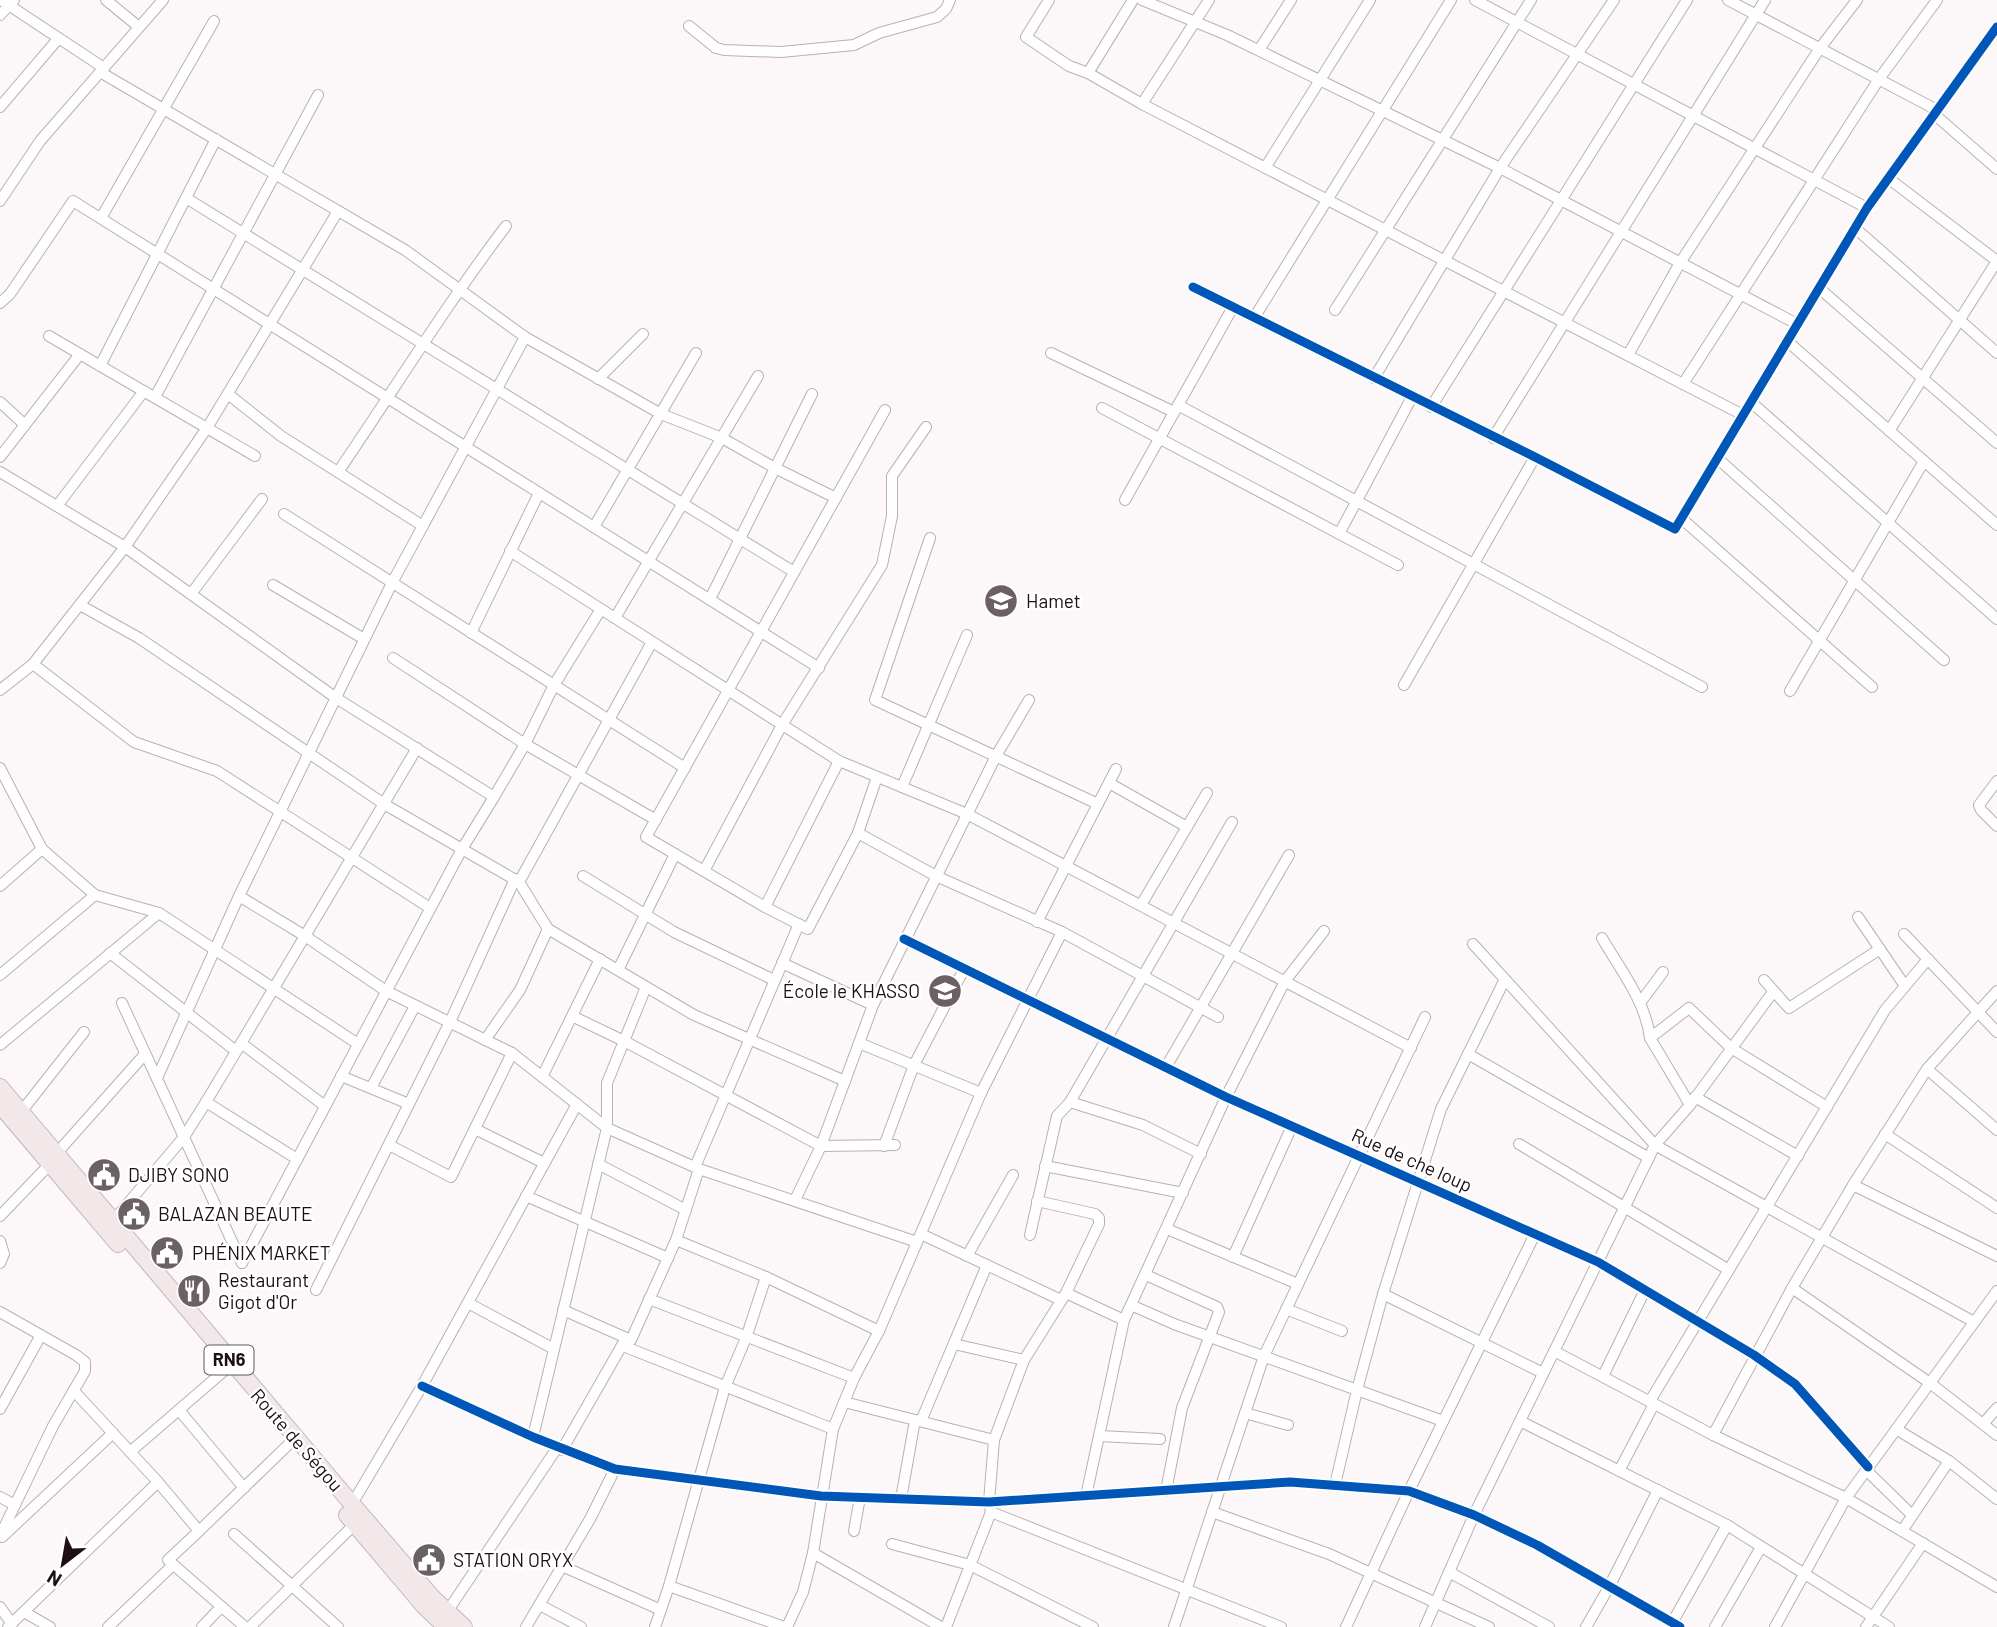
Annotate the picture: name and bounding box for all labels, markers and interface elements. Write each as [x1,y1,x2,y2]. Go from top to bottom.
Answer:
school or university icon: Hamet [982,582,1020,620]
place label: Hamet [1026,589,1081,612]
school or university icon: École le KHASSO [926,972,964,1010]
place label: École le KHASSO [783,979,920,1002]
street label: Rue de che loup [1348,1123,1476,1196]
public building icon: DJIBY SONO [85,1156,123,1194]
place label: DJIBY SONO [128,1163,229,1186]
public building icon: BALAZAN BEAUTE [115,1195,153,1233]
place label: BALAZAN BEAUTE [158,1202,313,1225]
public building icon: PHÉNIX MARKET [148,1234,186,1272]
place label: PHÉNIX MARKET [192,1241,331,1264]
place label: Restaurant Gigot d'Or [218,1268,309,1313]
restaurant icon: Restaurant Gigot d'Or [175,1272,213,1310]
road number: RN6 [204,1345,254,1374]
street label: Route de Ségou [246,1383,348,1496]
north arrow [28,1529,98,1599]
public building icon: STATION ORYX [410,1541,448,1579]
place label: STATION ORYX [453,1548,573,1571]
text: N [43,1566,65,1592]

